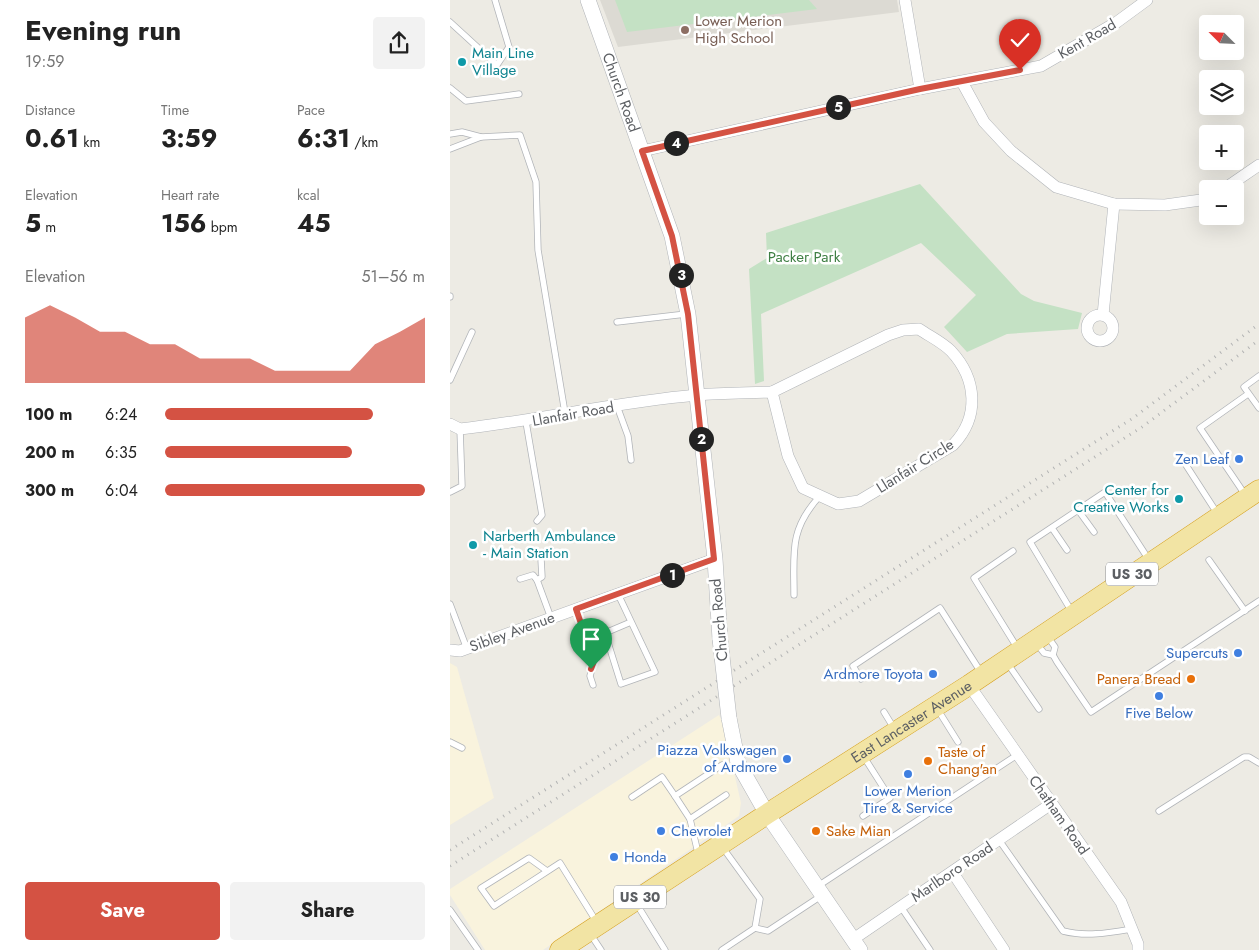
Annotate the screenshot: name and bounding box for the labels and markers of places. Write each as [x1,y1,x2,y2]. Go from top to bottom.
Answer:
place label: Lower Merion High School [695,10,782,49]
pin [999,19,1041,70]
marker: Lower Merion High School [679,24,691,36]
place label: Main Line Village [472,42,534,81]
marker: Main Line Village [456,56,468,68]
pin: 5 [826,94,850,120]
pin: 4 [664,130,688,156]
pin: 3 [668,262,694,288]
pin: 2 [688,426,714,452]
place label: Zen Leaf [1175,448,1230,470]
marker: Zen Leaf [1233,453,1245,465]
place label: Center for Creative Works [1073,479,1170,518]
marker: Center for Creative Works [1173,493,1185,505]
place label: Narberth Ambulance - Main Station [483,525,616,564]
marker: Narberth Ambulance - Main Station [467,539,479,551]
pin: 1 [660,562,684,588]
pin [570,618,612,669]
place label: Supercuts [1166,642,1228,664]
marker: Supercuts [1232,647,1244,659]
place label: Ardmore Toyota [824,663,923,685]
marker: Ardmore Toyota [927,668,939,680]
place label: Panera Bread [1097,668,1181,690]
marker: Panera Bread [1185,673,1197,685]
marker: Five Below [1153,690,1165,702]
place label: Five Below [1125,702,1194,724]
place label: Piazza Volkswagen of Ardmore [657,739,777,778]
place label: Taste of Chang'an [938,741,997,780]
marker: Piazza Volkswagen of Ardmore [781,753,793,765]
marker: Taste of Chang'an [922,755,934,767]
marker: Lower Merion Tire & Service [902,768,914,780]
place label: Lower Merion Tire & Service [863,780,953,819]
place label: Chevrolet [671,820,732,842]
place label: Sake Mian [826,820,891,842]
marker: Chevrolet [655,825,667,837]
marker: Sake Mian [810,825,822,837]
place label: Honda [624,846,667,868]
marker: Honda [608,851,620,863]

